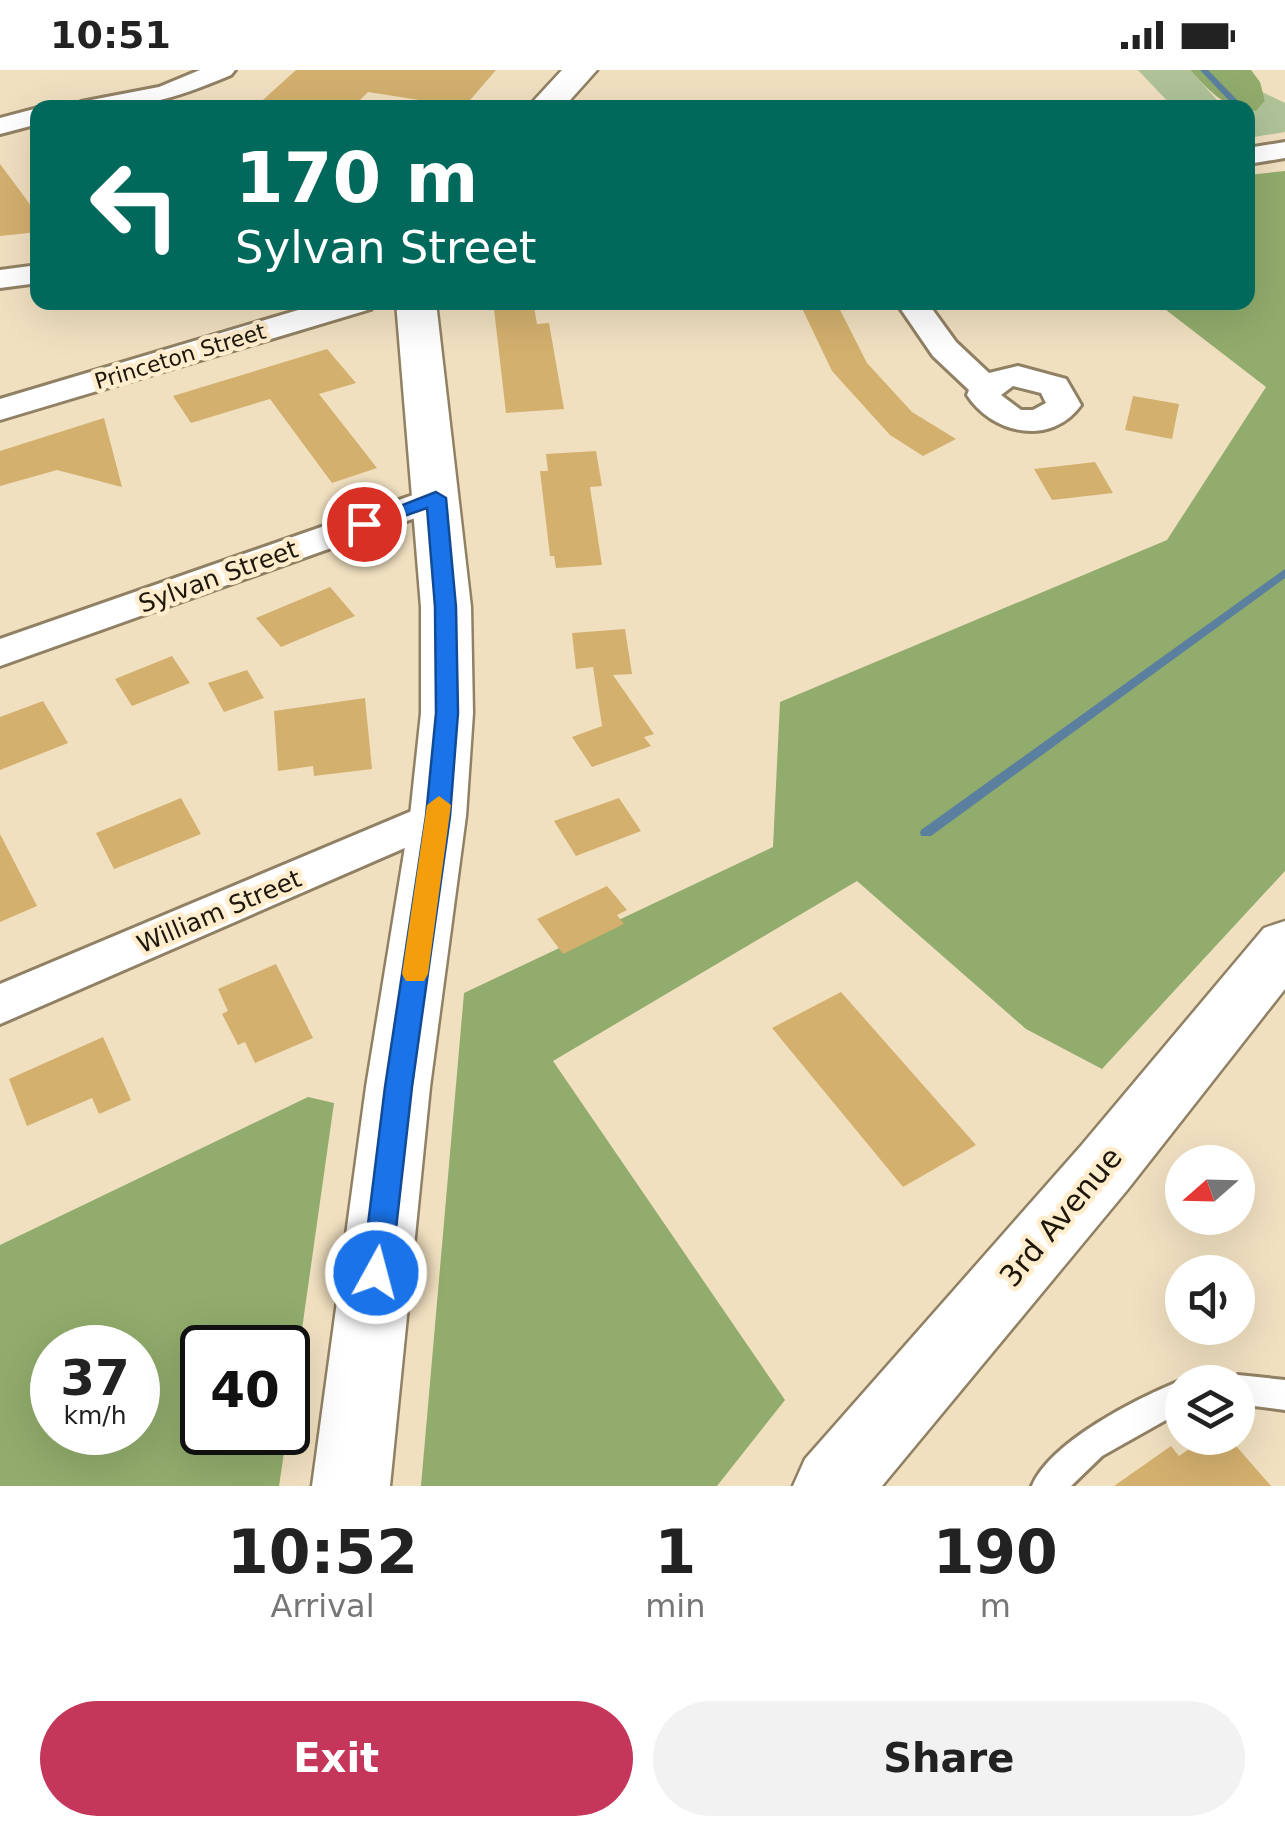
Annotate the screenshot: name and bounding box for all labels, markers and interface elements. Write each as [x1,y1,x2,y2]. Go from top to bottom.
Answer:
text: 10:51 [50,13,171,57]
text: 170 m [235,137,478,219]
icon: left [70,140,200,270]
text: Sylvan Street [235,221,536,274]
street label: Princeton Street [92,318,269,394]
pin [322,482,407,567]
icon: arrive [337,497,392,552]
street label: Sylvan Street [135,534,302,619]
street label: William Street [133,864,306,959]
street label: 3rd Avenue [992,1140,1129,1293]
north arrow [1165,1145,1255,1235]
map controls [1165,1145,1255,1455]
position arrow [324,1221,428,1325]
button: sound [1165,1255,1255,1345]
speed limit sign: 40 [180,1325,310,1455]
text: 37 [60,1349,130,1407]
button: layers [1165,1365,1255,1455]
text: km/h [63,1401,127,1430]
text: 10:52 [227,1517,418,1587]
text: 1 [654,1517,696,1587]
text: 190 [933,1517,1058,1587]
text: Arrival [271,1587,375,1625]
text: min [645,1587,706,1625]
text: m [980,1587,1011,1625]
button: Exit [40,1701,633,1816]
button: Share [653,1701,1245,1816]

